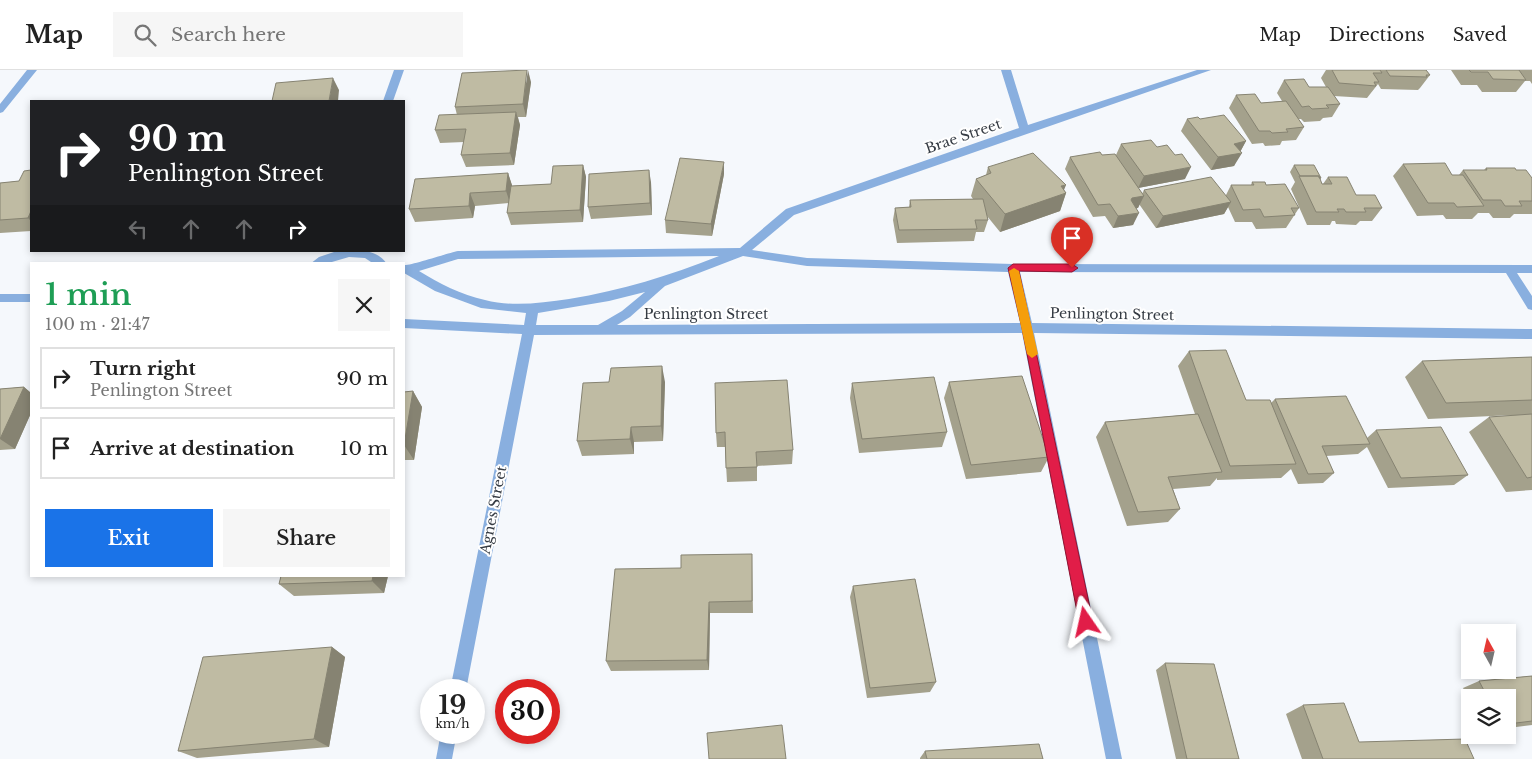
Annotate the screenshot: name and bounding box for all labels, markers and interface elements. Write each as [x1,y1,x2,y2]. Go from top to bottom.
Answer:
search box [113,12,463,57]
text: Map [25,20,83,49]
icon: search [131,21,159,49]
text: Search here [171,23,286,46]
text: Map [1259,24,1301,46]
text: Directions [1329,24,1425,46]
text: Saved [1453,24,1507,46]
street label: Brae Street [923,114,1004,157]
text: 90 m [128,117,226,160]
icon: right [45,120,110,185]
text: Penlington Street [128,160,324,187]
icon: left [124,215,152,243]
icon: ahead [177,215,205,243]
icon: ahead [230,215,258,243]
icon: right [283,215,311,243]
pin [1051,217,1093,268]
icon: arrive [1058,224,1086,252]
text: 1 min [45,276,131,313]
button: close [338,279,390,331]
street label: Penlington Street [1050,304,1175,324]
street label: Penlington Street [644,305,769,323]
text: 100 m · 21:47 [45,314,149,334]
text: Turn right [90,357,196,380]
icon: right [47,364,75,392]
text: 90 m [336,367,388,390]
text: Penlington Street [90,380,232,400]
icon: arrive [47,434,75,462]
text: Arrive at destination [90,437,294,460]
text: 10 m [340,437,388,460]
street label: Agnes Street [475,464,510,557]
button: Exit [45,509,213,567]
button: Share [223,509,390,567]
position arrow [1059,595,1111,647]
north arrow [1461,624,1516,679]
map controls [1461,624,1516,744]
speed limit sign: 30 [495,679,560,744]
button: layers [1461,689,1516,744]
text: 19 [439,690,466,721]
text: km/h [435,716,470,731]

